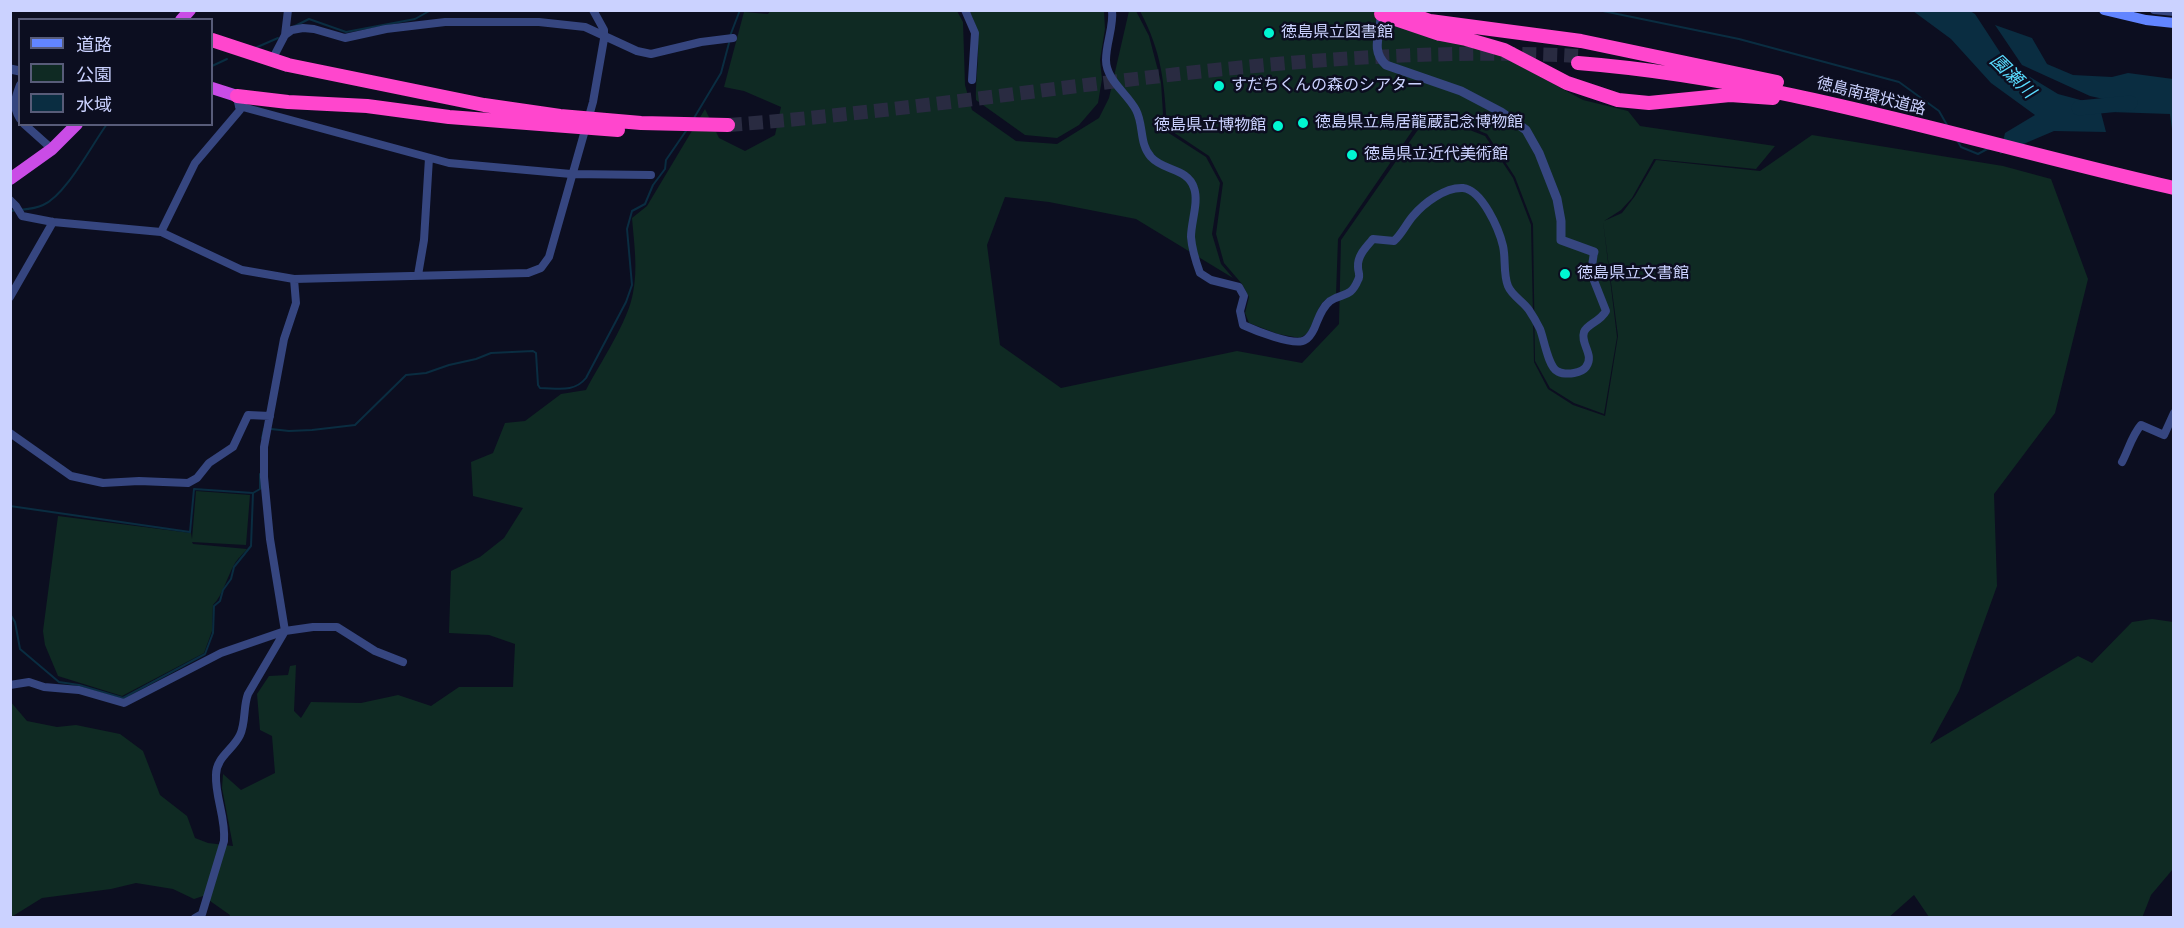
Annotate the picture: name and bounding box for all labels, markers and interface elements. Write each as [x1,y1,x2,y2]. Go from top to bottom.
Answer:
legend [18,18,213,126]
place label: 徳島県立図書館 [1281,23,1393,43]
marker: 徳島県立図書館 [1262,26,1276,40]
text: 道路 [76,34,112,55]
water label: 園瀬川 [1985,50,2039,104]
text: 公園 [76,64,112,85]
street label: 徳島南環状道路 [1814,74,1928,120]
place label: すだちくんの森のシアター [1231,76,1423,96]
marker: すだちくんの森のシアター [1212,79,1226,93]
text: 水域 [76,94,112,115]
place label: 徳島県立鳥居龍蔵記念博物館 [1315,113,1523,133]
place label: 徳島県立博物館 [1154,116,1266,136]
marker: 徳島県立鳥居龍蔵記念博物館 [1296,116,1310,130]
marker: 徳島県立博物館 [1271,119,1285,133]
place label: 徳島県立近代美術館 [1364,145,1508,165]
marker: 徳島県立近代美術館 [1345,148,1359,162]
place label: 徳島県立文書館 [1577,264,1689,284]
marker: 徳島県立文書館 [1558,267,1572,281]

